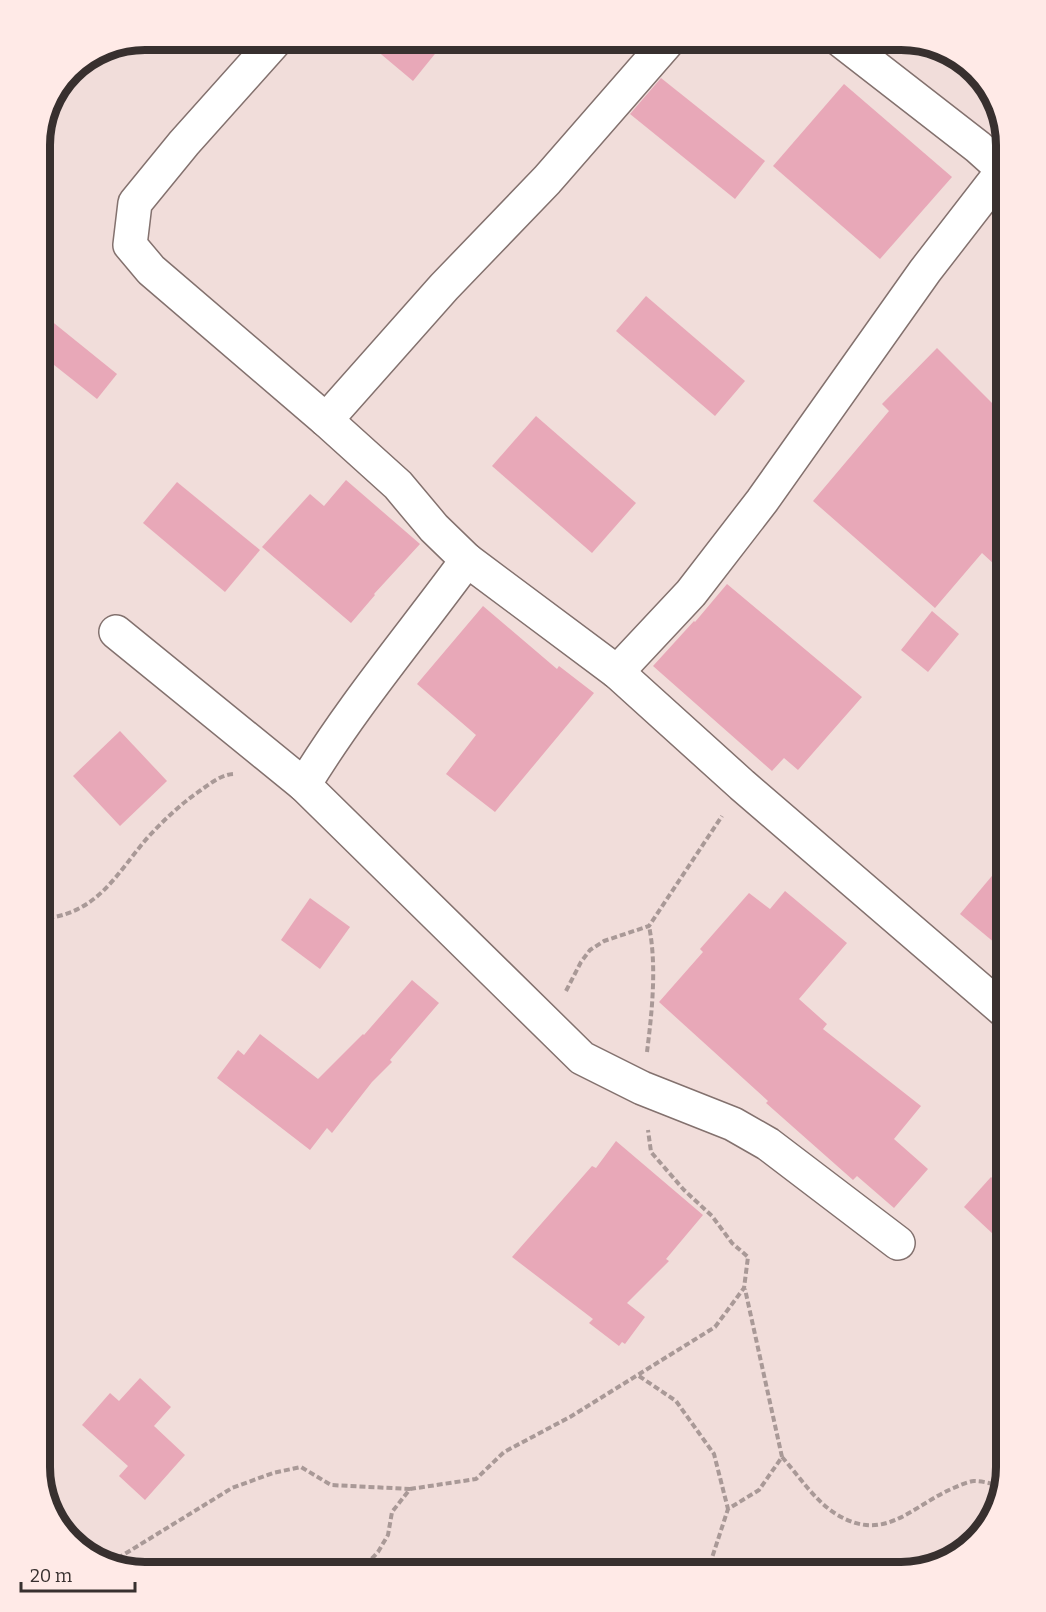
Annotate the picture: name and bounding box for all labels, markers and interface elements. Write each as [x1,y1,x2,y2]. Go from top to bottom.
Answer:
scale bar [21,1555,135,1593]
text: 20 m [30,1565,72,1587]

